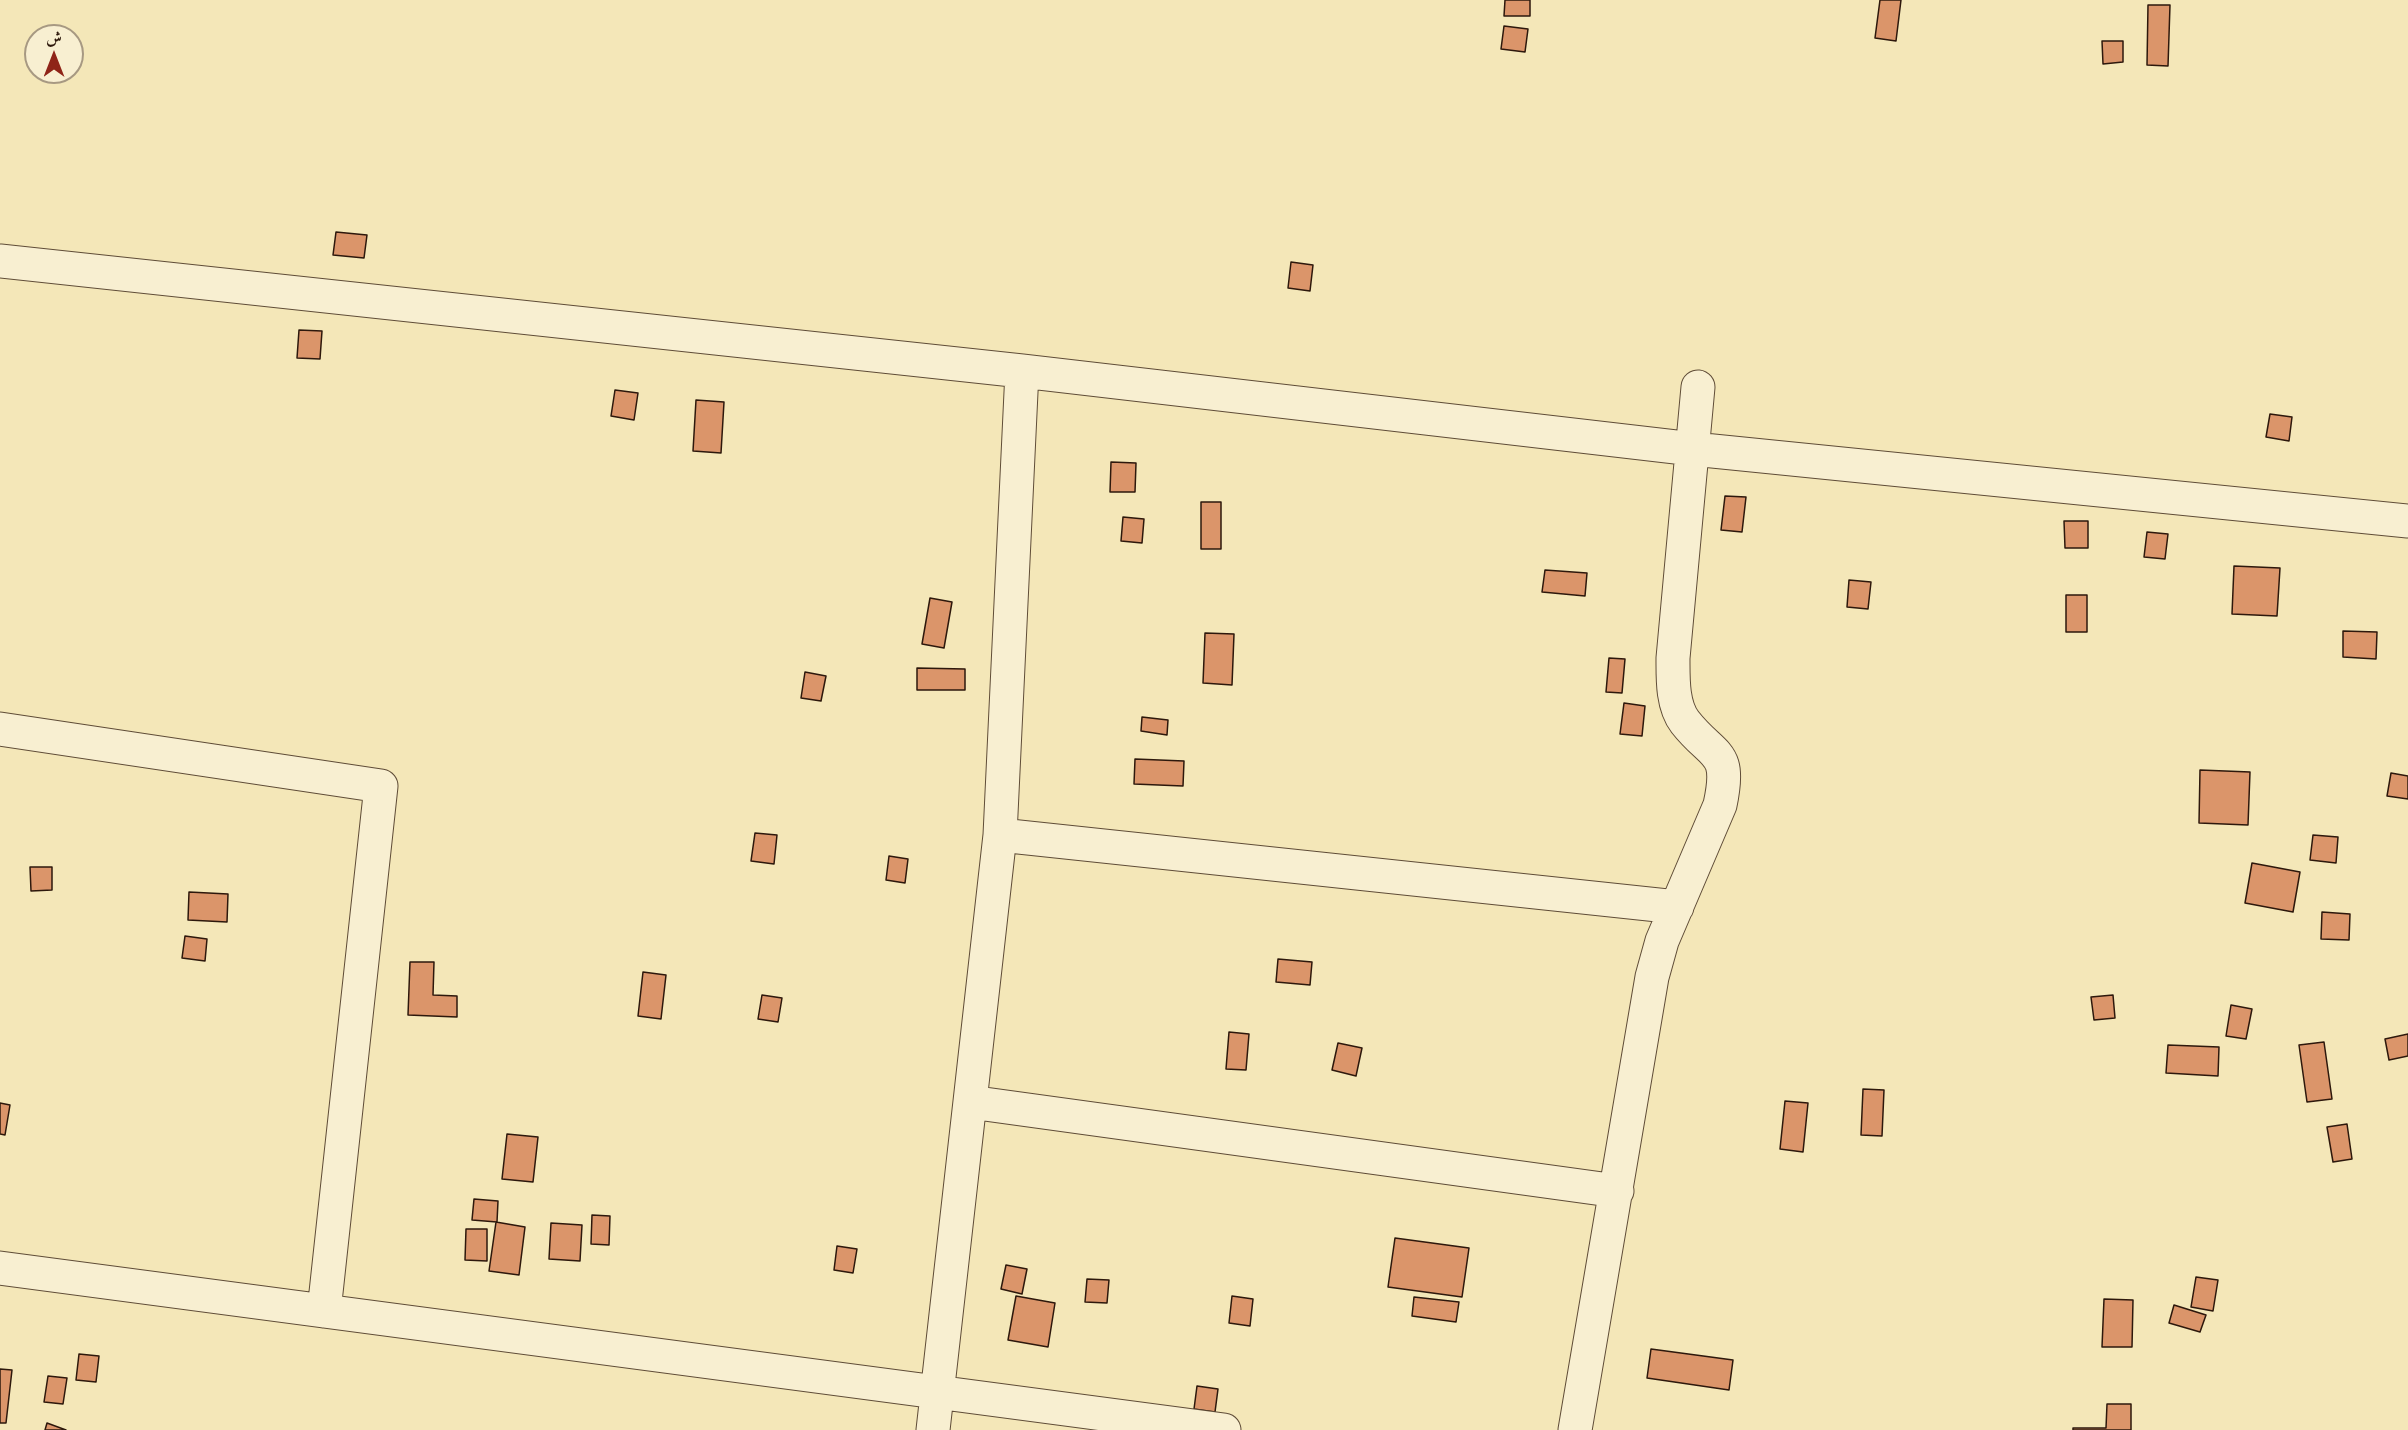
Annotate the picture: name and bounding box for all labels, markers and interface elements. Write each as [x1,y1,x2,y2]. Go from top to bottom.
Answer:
north arrow [24,24,84,84]
text: ش [46,28,62,48]

